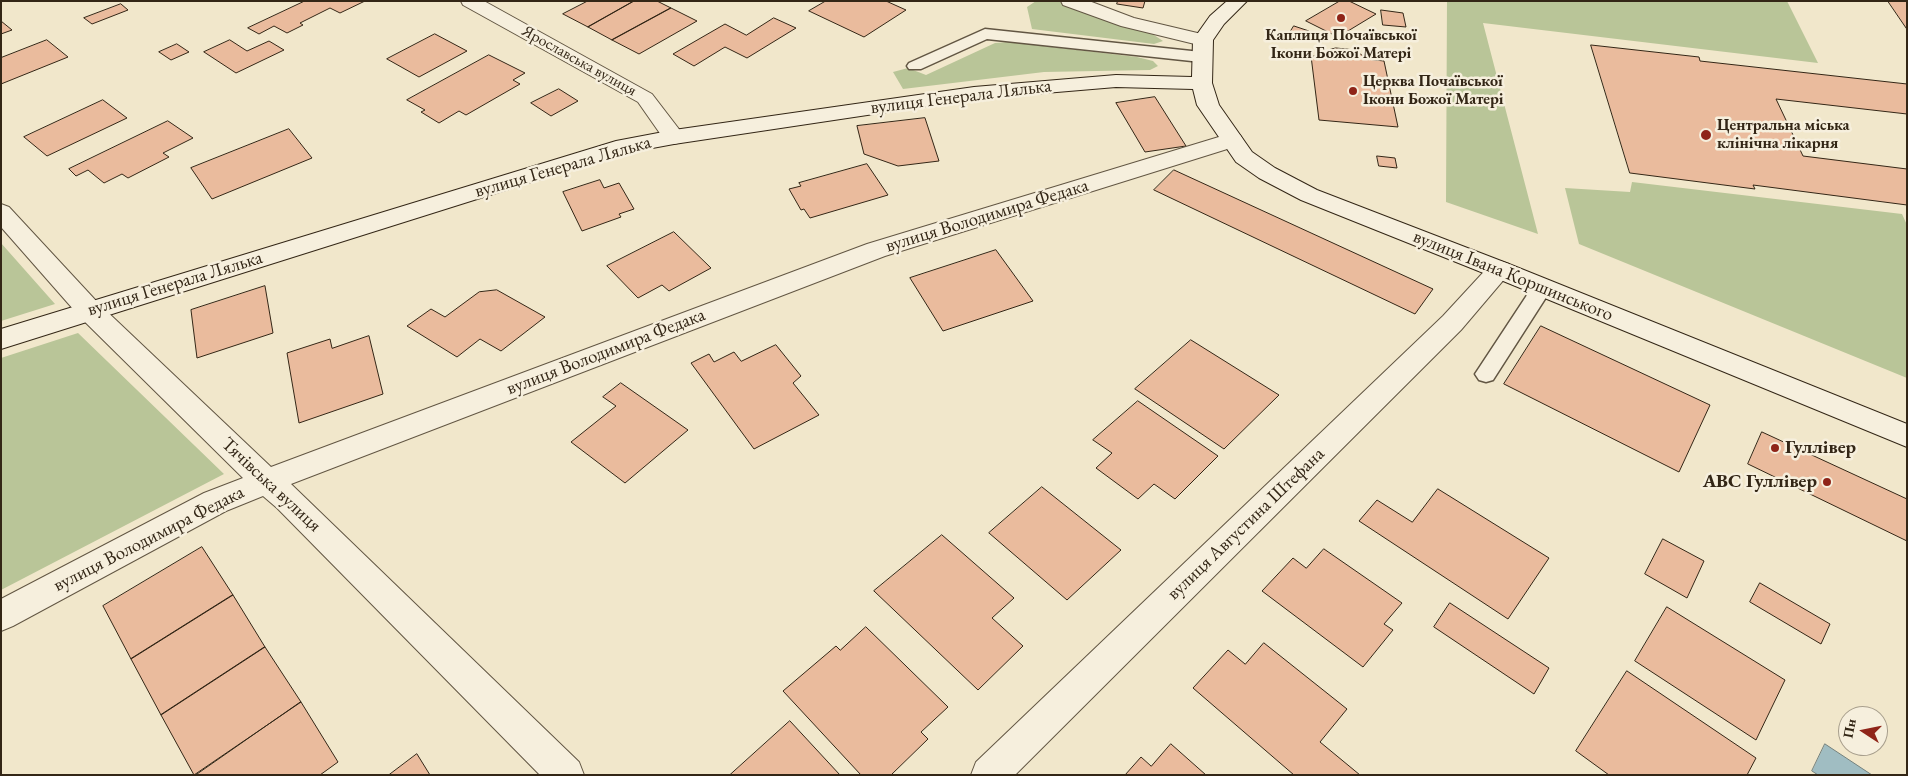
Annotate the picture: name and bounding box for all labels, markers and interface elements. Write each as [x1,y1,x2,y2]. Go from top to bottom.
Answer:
marker: Каплиця Почаївської Ікони Божої Матері [1335,12,1347,24]
street label: Ярославська вулиця [518,22,640,100]
place label: Каплиця Почаївської Ікони Божої Матері [1265,26,1417,64]
place label: Церква Почаївської Ікони Божої Матері [1363,72,1504,110]
street label: вулиця Генерала Лялька [869,75,1053,119]
marker: Церква Почаївської Ікони Божої Матері [1347,85,1359,97]
place label: Центральна міська клінічна лікарня [1717,116,1850,154]
marker: Центральна міська клінічна лікарня [1699,128,1713,142]
street label: вулиця Генерала Лялька [472,131,654,203]
street label: вулиця Володимира Федака [883,174,1091,258]
street label: вулиця Івана Коршинського [1410,225,1616,327]
street label: вулиця Генерала Лялька [85,246,265,322]
street label: вулиця Володимира Федака [503,304,709,400]
street label: Тячівська вулиця [216,433,326,537]
place label: Гуллівер [1785,437,1856,459]
marker: Гуллівер [1769,442,1781,454]
street label: вулиця Августина Штефана [1163,443,1329,605]
place label: АВС Гуллівер [1703,471,1817,493]
marker: АВС Гуллівер [1821,476,1833,488]
street label: вулиця Володимира Федака [50,481,248,597]
north arrow [1838,706,1888,756]
text: Пн [1839,717,1860,739]

